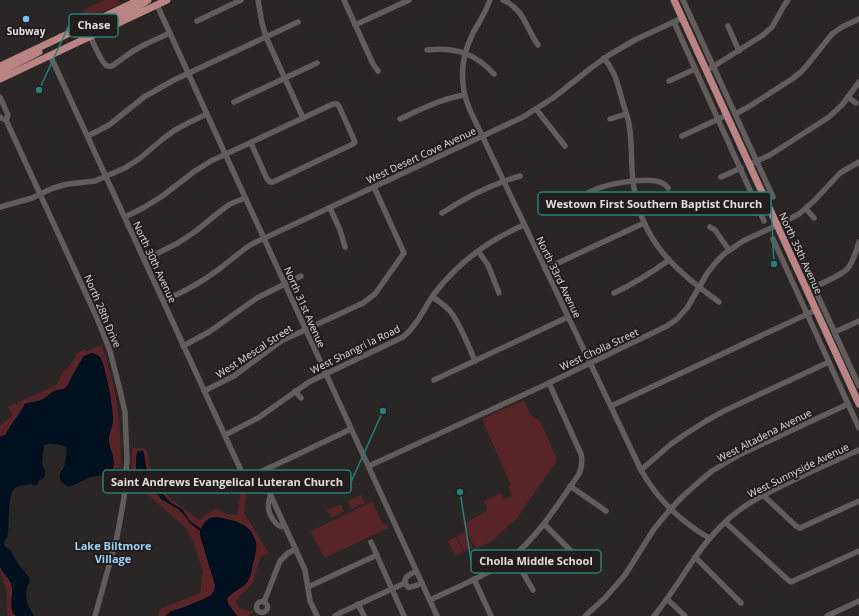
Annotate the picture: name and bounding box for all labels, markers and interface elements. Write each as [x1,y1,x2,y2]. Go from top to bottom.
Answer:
marker: Subway [21,14,31,24]
callout: Chase [69,14,118,37]
text: Chase [78,17,111,32]
place label: Subway [7,24,46,38]
street label: West Desert Cove Avenue [364,123,479,187]
callout: Westown First Southern Baptist Church [538,192,771,215]
text: Westown First Southern Baptist Church [546,196,762,211]
street label: North 35th Avenue [776,210,826,296]
street label: North 30th Avenue [130,219,180,305]
street label: North 33rd Avenue [533,234,585,320]
street label: North 31st Avenue [281,264,329,350]
street label: North 28th Drive [81,272,125,350]
street label: West Mescal Street [213,321,295,381]
street label: West Shangri la Road [308,321,402,377]
street label: West Cholla Street [557,324,641,373]
street label: West Altadena Avenue [714,405,814,465]
street label: West Sunnyside Avenue [745,439,851,501]
callout: Saint Andrews Evangelical Luteran Church [103,470,351,493]
text: Saint Andrews Evangelical Luteran Church [111,474,343,489]
district label: Lake Biltmore Village [74,538,152,566]
callout: Cholla Middle School [471,550,601,573]
text: Cholla Middle School [479,553,593,568]

